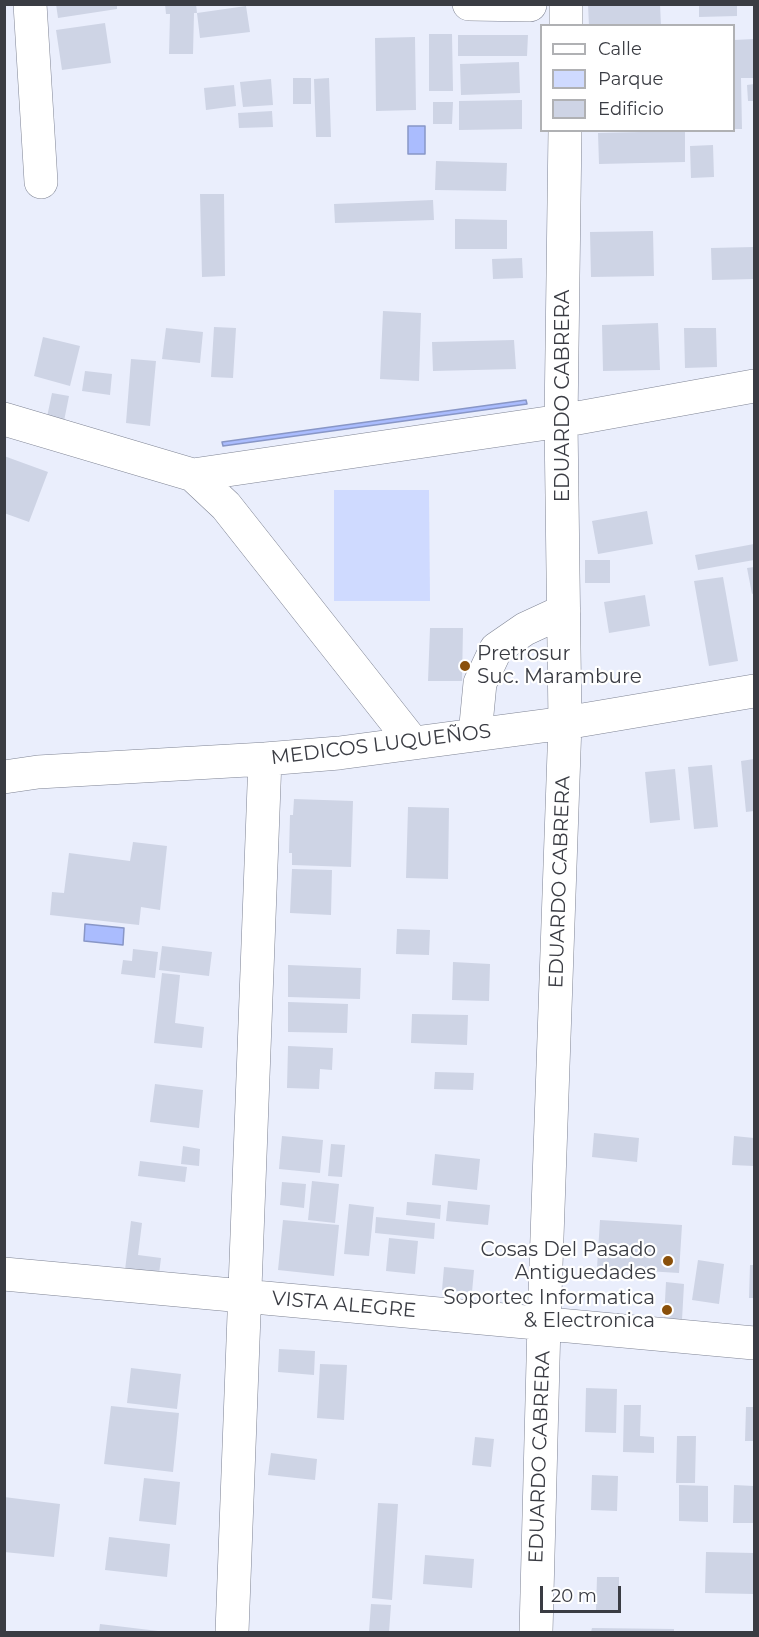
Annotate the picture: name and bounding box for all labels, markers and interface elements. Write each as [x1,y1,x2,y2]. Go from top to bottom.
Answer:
legend [540,24,735,132]
text: Calle [598,38,642,60]
text: Parque [598,68,663,90]
text: Edificio [598,98,664,120]
street label: EDUARDO CABRERA [551,290,575,502]
place label: Pretrosur Suc. Marambure [477,642,642,689]
marker: Pretrosur Suc. Marambure [458,659,472,673]
street label: MEDICOS LUQUEÑOS [270,720,492,770]
street label: EDUARDO CABRERA [544,775,576,989]
place label: Cosas Del Pasado Antiguedades [480,1238,656,1285]
marker: Cosas Del Pasado Antiguedades [661,1254,675,1268]
place label: Soportec Informatica & Electronica [443,1286,655,1333]
street label: VISTA ALEGRE [271,1287,417,1323]
marker: Soportec Informatica & Electronica [660,1303,674,1317]
street label: EDUARDO CABRERA [524,1350,556,1564]
scale bar [543,1574,624,1612]
text: 20 m [551,1585,597,1607]

